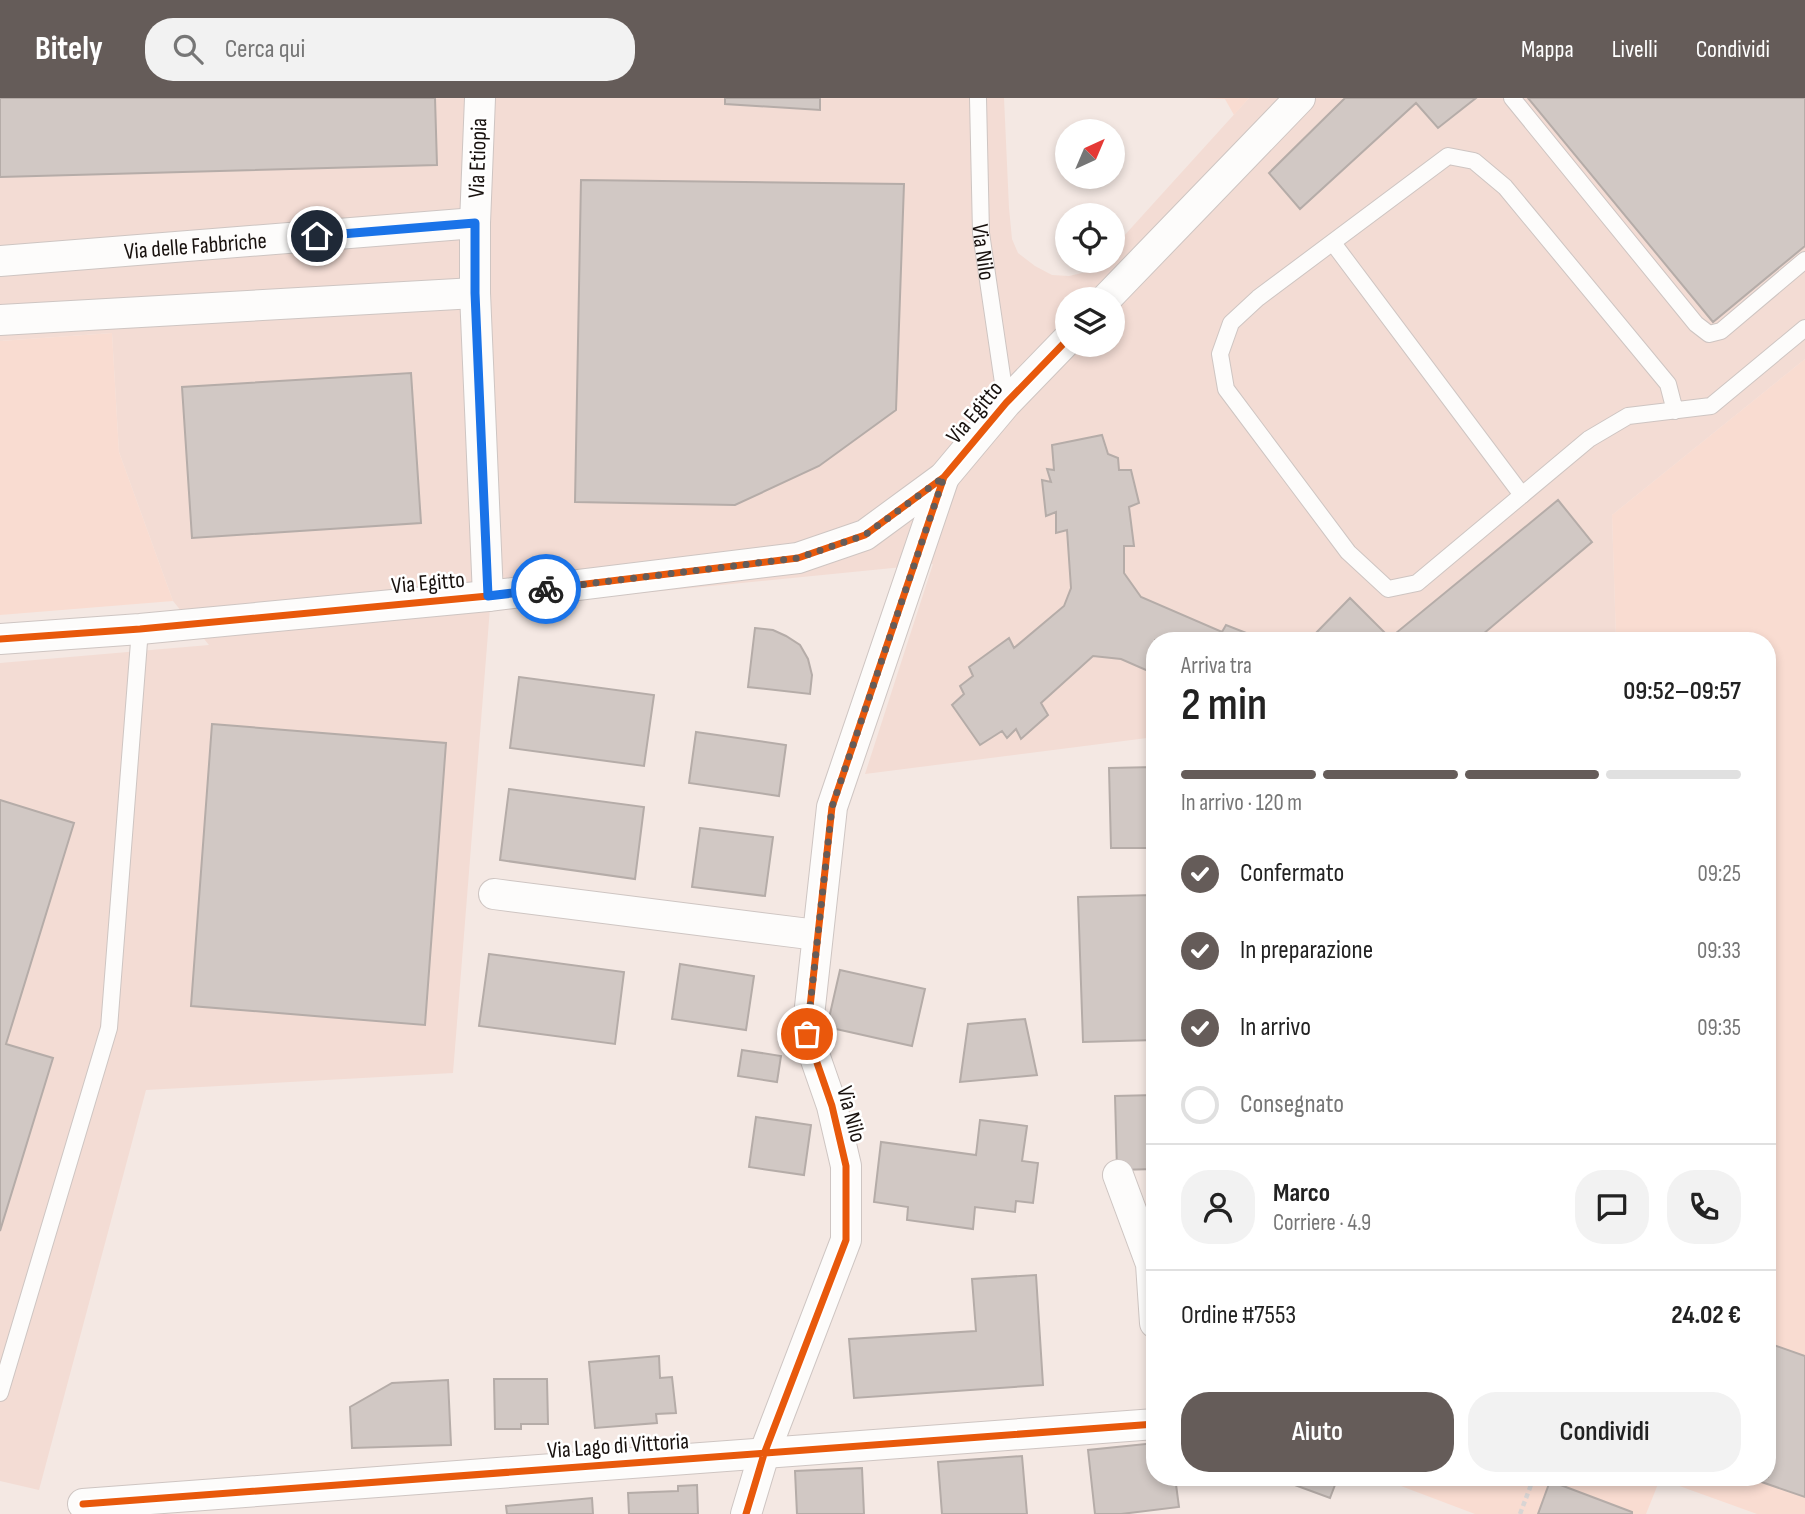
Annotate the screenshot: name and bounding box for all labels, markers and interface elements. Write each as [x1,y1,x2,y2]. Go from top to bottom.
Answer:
search box [145,18,635,81]
text: Bitely [35,29,103,69]
icon: search [169,30,207,68]
text: Cerca qui [225,34,305,65]
text: Mappa [1521,35,1574,64]
text: Livelli [1612,35,1658,64]
text: Condividi [1696,35,1770,64]
street label: Via Etiopia [463,117,493,199]
north arrow [1055,119,1125,189]
map controls [1055,119,1125,357]
button: locate [1055,203,1125,273]
pin [287,206,347,266]
icon: home [298,217,336,255]
street label: Via Nilo [966,223,1001,282]
street label: Via delle Fabbriche [123,227,268,266]
button: layers [1055,287,1125,357]
street label: Via Egitto [940,376,1009,450]
courier [511,554,581,624]
street label: Via Egitto [390,566,466,600]
icon: bike [527,570,565,608]
text: Arriva tra [1181,652,1252,680]
text: 09:52–09:57 [1623,676,1741,707]
text: 2 min [1181,678,1267,733]
text: In arrivo · 120 m [1181,789,1302,817]
icon: check [1181,855,1219,893]
text: Confermato [1240,858,1344,889]
text: 09:25 [1698,860,1741,888]
icon: check [1181,932,1219,970]
text: In preparazione [1240,935,1373,966]
text: 09:33 [1697,937,1741,965]
pin [777,1004,837,1064]
icon: check [1181,1009,1219,1047]
text: In arrivo [1240,1012,1311,1043]
text: 09:35 [1697,1014,1741,1042]
icon: bag [788,1015,826,1053]
street label: Via Nilo [830,1083,872,1145]
text: Consegnato [1240,1089,1344,1120]
button: person [1181,1170,1255,1244]
button: chat [1575,1170,1649,1244]
button: phone [1667,1170,1741,1244]
text: Marco [1273,1178,1330,1209]
text: Corriere · 4.9 [1273,1209,1371,1237]
text: Ordine #7553 [1181,1300,1296,1331]
text: 24.02 € [1671,1300,1741,1331]
button: Aiuto [1181,1392,1454,1472]
button: Condividi [1468,1392,1741,1472]
street label: Via Lago di Vittoria [546,1427,690,1465]

